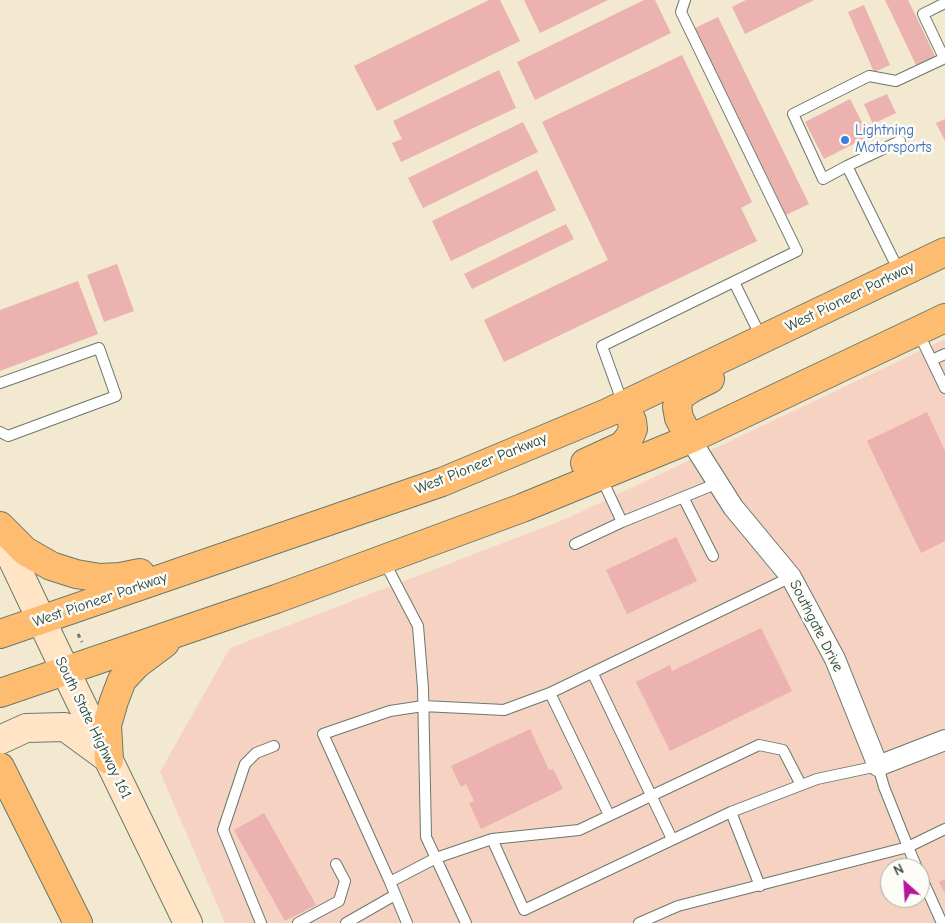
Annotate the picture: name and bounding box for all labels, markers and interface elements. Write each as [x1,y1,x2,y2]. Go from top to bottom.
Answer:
place label: Lightning Motorsports [855,122,932,157]
marker: Lightning Motorsports [839,134,851,146]
street label: West Pioneer Parkway [783,258,917,336]
street label: West Pioneer Parkway [412,429,550,499]
street label: West Pioneer Parkway [30,569,170,631]
street label: Southgate Drive [785,577,847,675]
street label: South State Highway 161 [51,654,135,802]
north arrow [880,858,930,908]
text: N [891,860,906,880]

